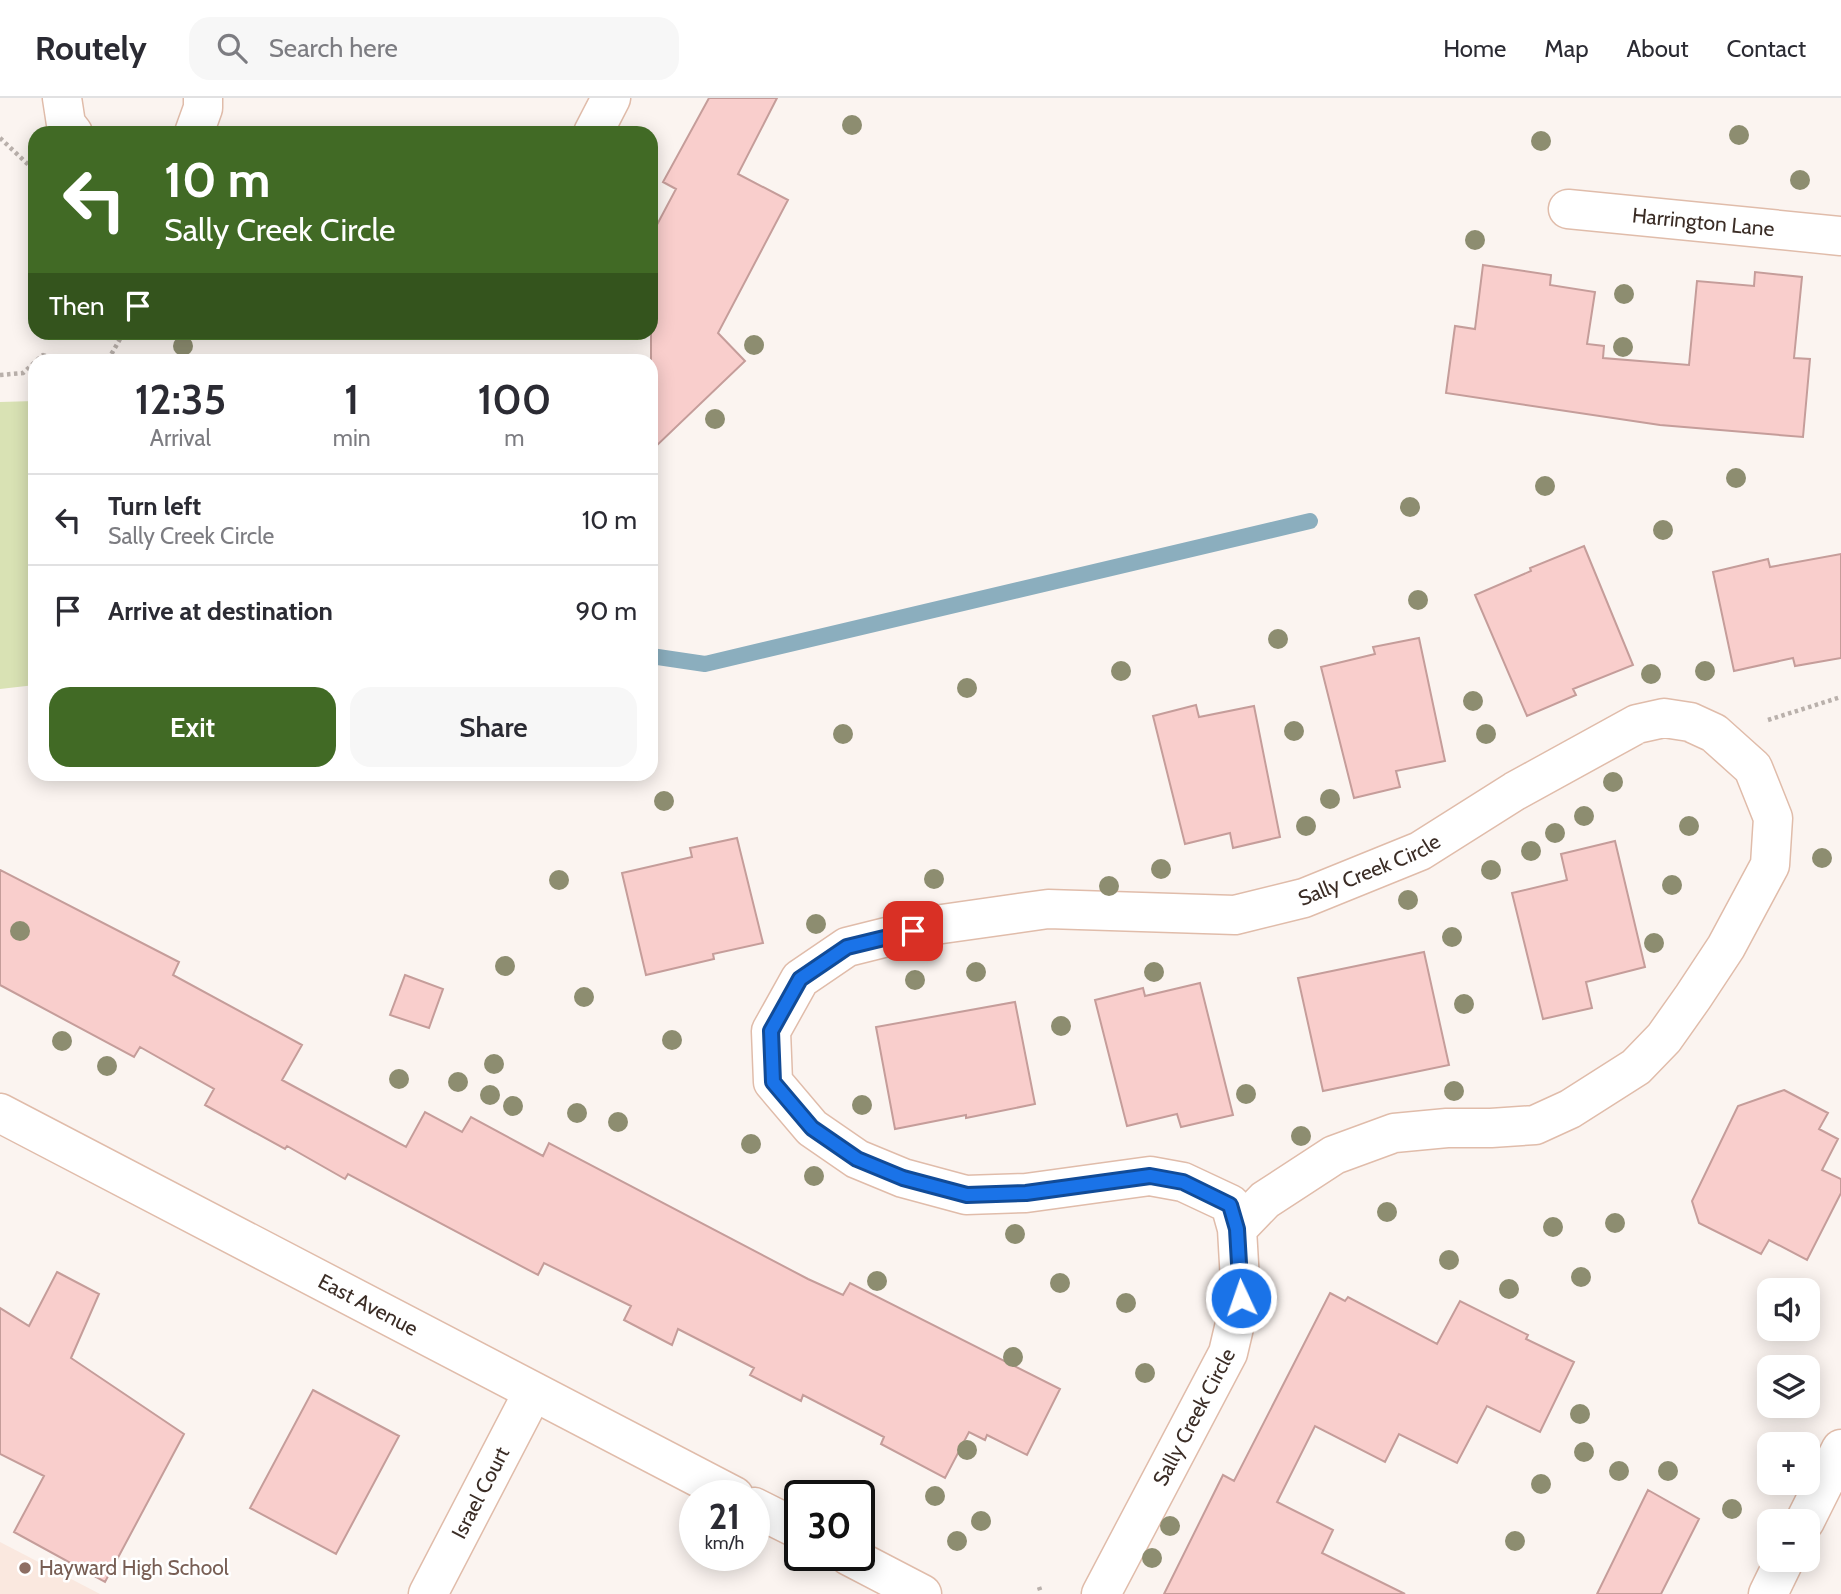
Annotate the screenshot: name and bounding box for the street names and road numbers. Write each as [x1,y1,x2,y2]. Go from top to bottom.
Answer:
street label: Harrington Lane [1631,202,1776,241]
street label: Sally Creek Circle [1294,828,1445,911]
street label: East Avenue [314,1268,422,1341]
street label: Sally Creek Circle [1147,1344,1240,1490]
street label: Israel Court [446,1443,514,1543]

